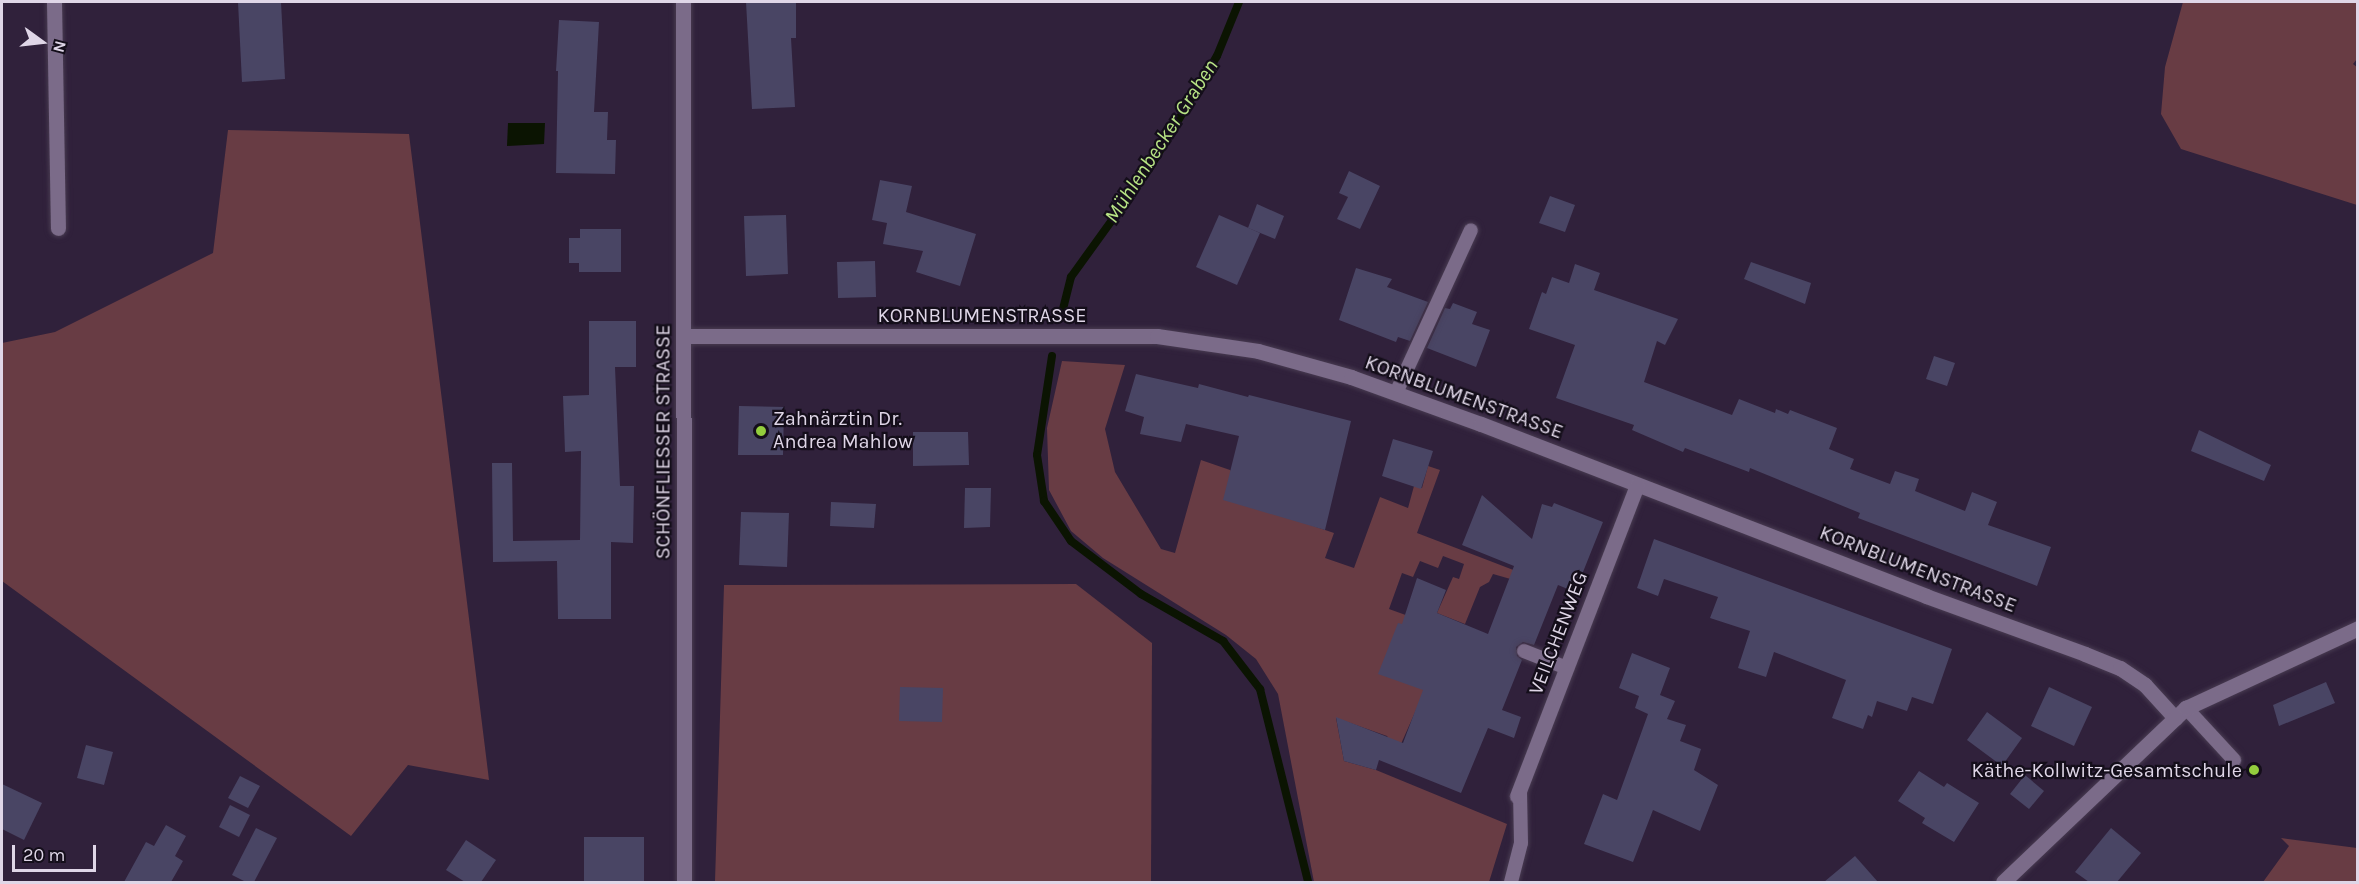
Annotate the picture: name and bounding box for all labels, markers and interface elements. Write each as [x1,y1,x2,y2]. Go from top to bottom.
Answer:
north arrow [12,12,72,72]
text: N [49,39,71,55]
water label: Mühlenbecker Graben [1099,54,1223,228]
street label: KORNBLUMENSTRASSE [878,303,1086,327]
street label: SCHÖNFLIESSER STRASSE [651,325,675,559]
street label: KORNBLUMENSTRASSE [1362,350,1566,444]
place label: Zahnärztin Dr. Andrea Mahlow [773,407,913,454]
marker: Zahnärztin Dr. Andrea Mahlow [754,424,768,438]
street label: KORNBLUMENSTRASSE [1816,520,2020,618]
street label: VEILCHENWEG [1524,568,1592,698]
place label: Käthe-Kollwitz-Gesamtschule [1972,758,2242,782]
marker: Käthe-Kollwitz-Gesamtschule [2247,763,2261,777]
scale bar [15,833,99,871]
text: 20 m [23,844,65,866]

